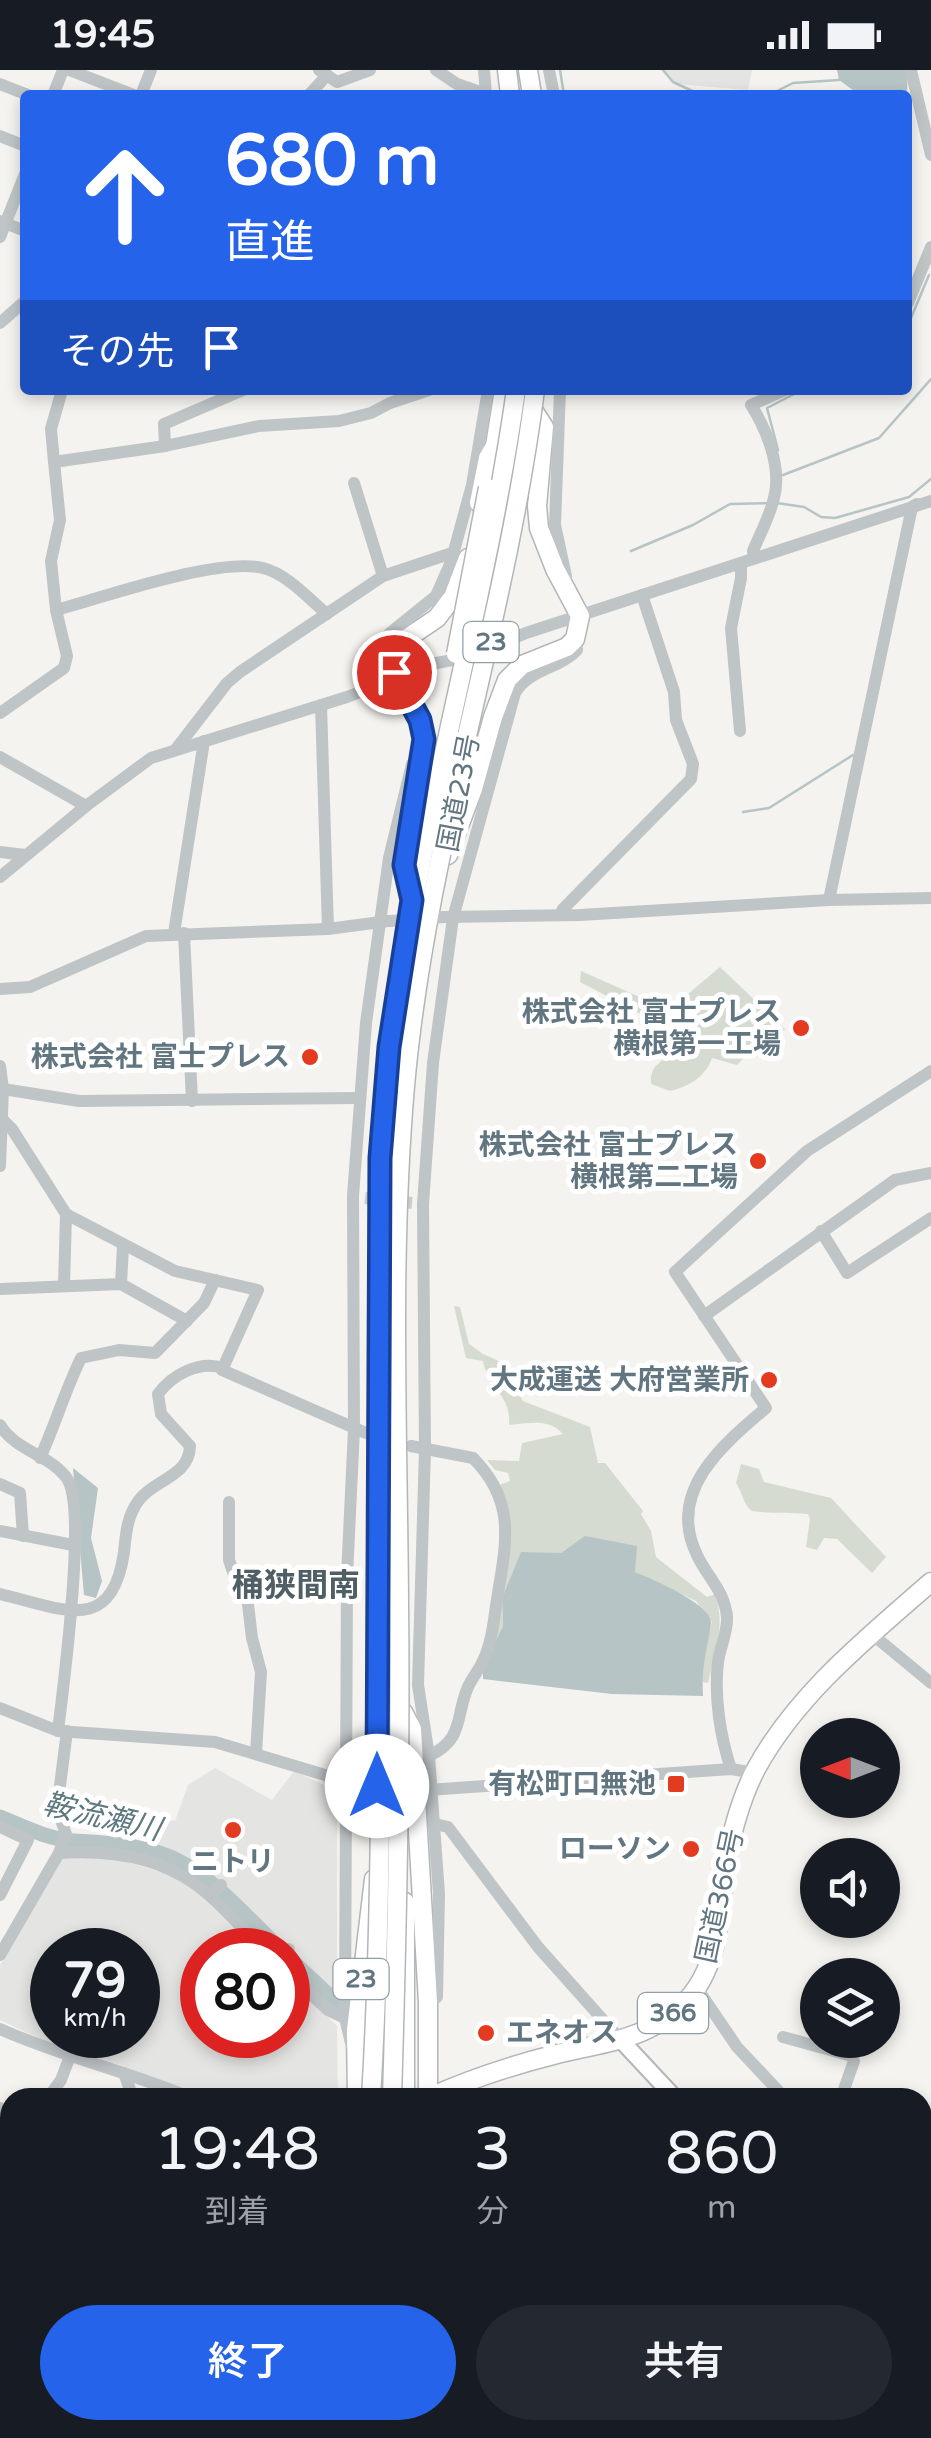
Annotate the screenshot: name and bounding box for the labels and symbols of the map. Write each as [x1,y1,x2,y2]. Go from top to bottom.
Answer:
road number: 23 [464,622,518,662]
pin [352,630,437,715]
street label: 国道23号 [431,731,487,855]
place label: 株式会社 富士プレス 横根第一工場 [522,995,781,1061]
marker: 株式会社 富士プレス 横根第一工場 [790,1017,812,1039]
place label: 株式会社 富士プレス [31,1040,290,1074]
marker: 株式会社 富士プレス [299,1046,321,1068]
place label: 株式会社 富士プレス 横根第二工場 [479,1128,738,1194]
marker: 株式会社 富士プレス 横根第二工場 [747,1150,769,1172]
place label: 大成運送 大府営業所 [490,1363,749,1397]
marker: 大成運送 大府営業所 [758,1369,780,1391]
district label: 桶狭間南 [232,1567,360,1605]
north arrow [800,1718,900,1818]
position arrow [325,1734,429,1838]
place label: 有松町口無池 [488,1767,656,1801]
marker: 有松町口無池 [665,1773,687,1795]
water label: 鞍流瀬川 [39,1785,168,1849]
marker: ニトリ [222,1819,244,1841]
street label: 国道366号 [689,1826,751,1966]
place label: ローソン [559,1832,671,1866]
marker: ローソン [680,1838,702,1860]
place label: ニトリ [191,1845,275,1879]
speed limit sign: 80 [180,1928,310,2058]
road number: 23 [334,1959,388,1999]
road number: 366 [638,1993,708,2033]
place label: エネオス [506,2016,618,2050]
marker: エネオス [475,2022,497,2044]

